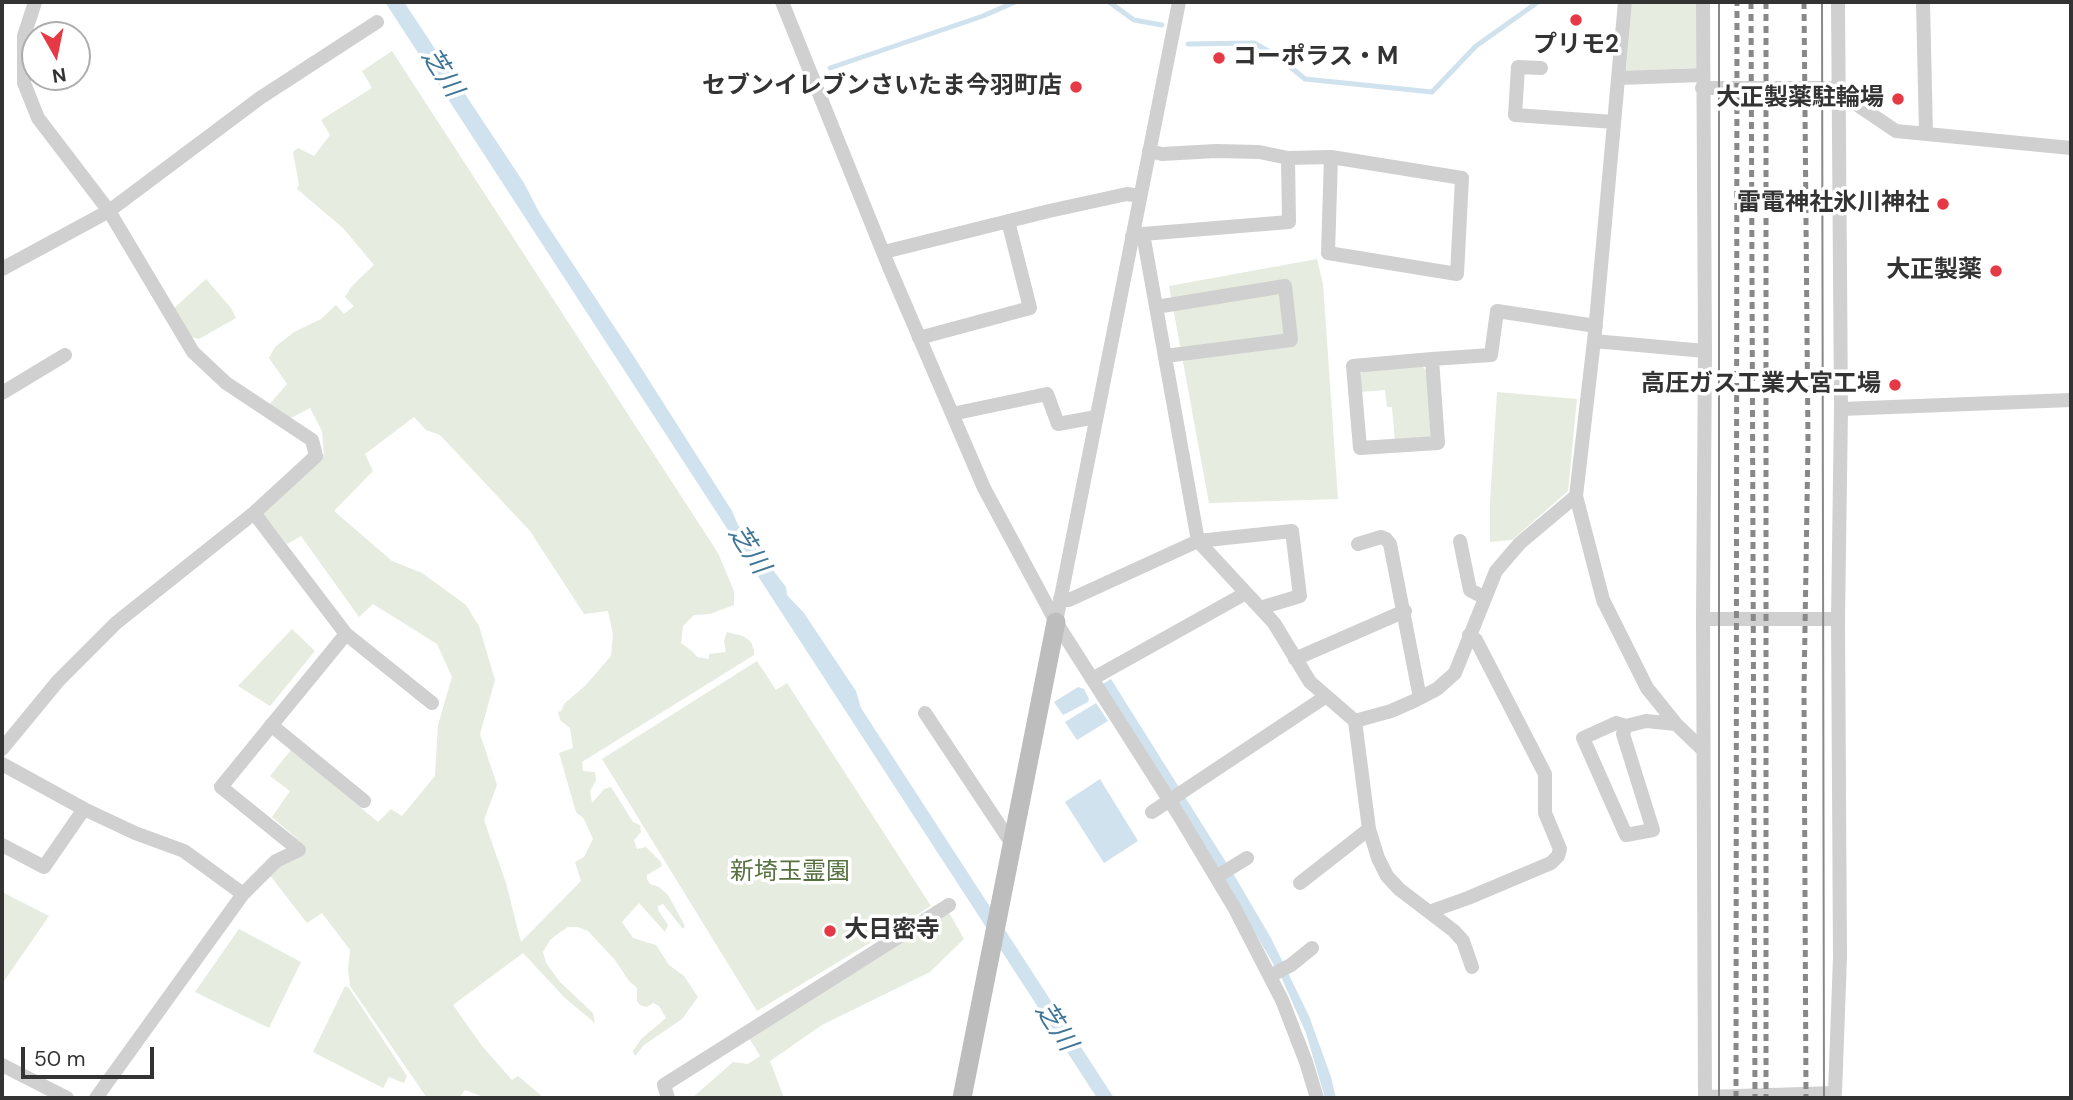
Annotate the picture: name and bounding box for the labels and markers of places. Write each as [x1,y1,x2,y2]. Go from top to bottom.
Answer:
marker: プリモ2 [1568,12,1584,28]
place label: プリモ2 [1533,32,1619,60]
place label: コーポラス・M [1233,44,1398,72]
marker: コーポラス・M [1211,50,1227,66]
place label: セブンイレブンさいたま今羽町店 [702,73,1062,101]
marker: セブンイレブンさいたま今羽町店 [1068,79,1084,95]
place label: 大正製薬駐輪場 [1716,85,1884,113]
marker: 大正製薬駐輪場 [1890,91,1906,107]
place label: 雷電神社氷川神社 [1737,190,1929,218]
marker: 雷電神社氷川神社 [1935,196,1951,212]
place label: 大正製薬 [1886,257,1982,285]
marker: 大正製薬 [1988,263,2004,279]
place label: 高圧ガス工業大宮工場 [1641,371,1881,399]
marker: 高圧ガス工業大宮工場 [1887,377,1903,393]
place label: 大日密寺 [844,917,940,945]
marker: 大日密寺 [822,923,838,939]

